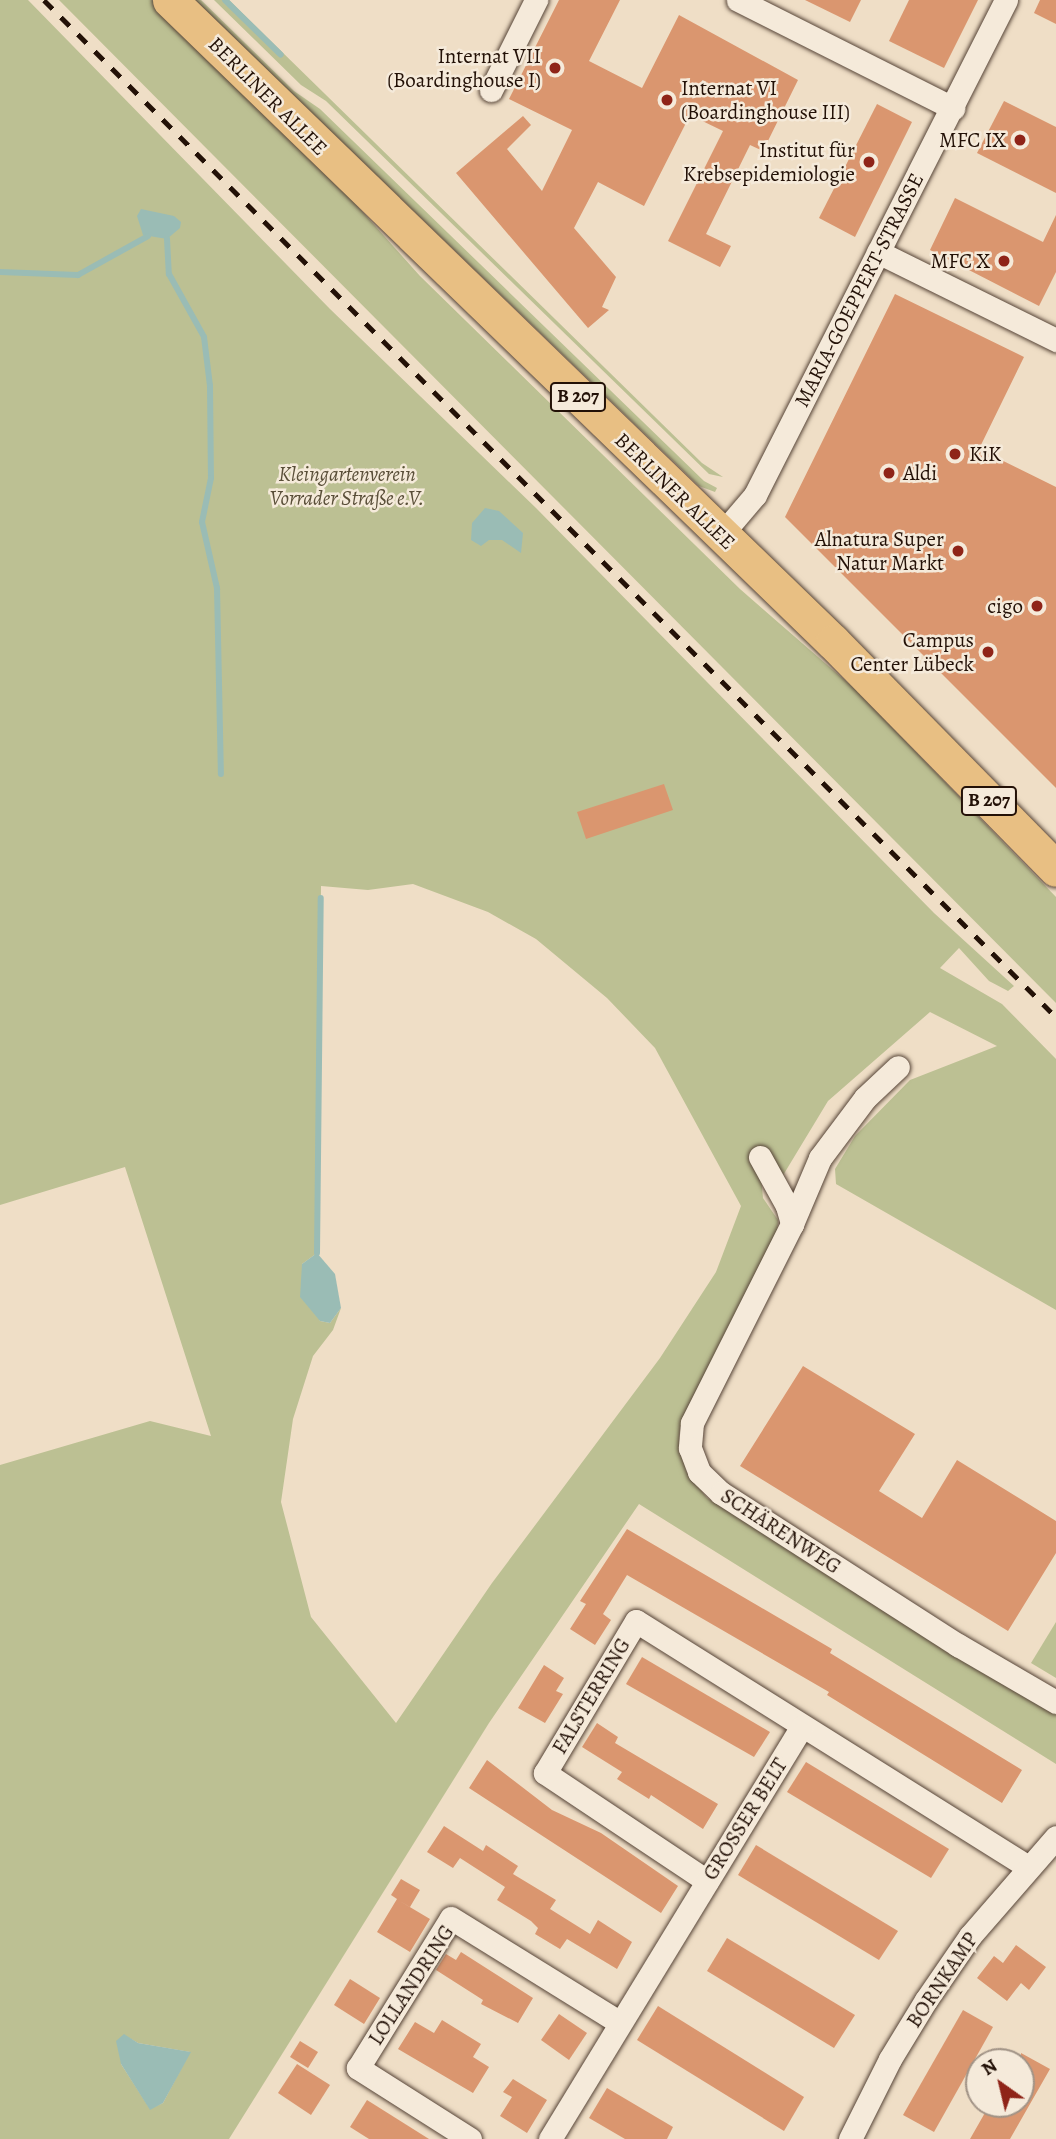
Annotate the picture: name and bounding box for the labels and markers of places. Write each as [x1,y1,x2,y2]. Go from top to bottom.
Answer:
place label: Internat VII (Boardinghouse I) [387,43,541,93]
marker: Internat VII (Boardinghouse I) [547,60,563,76]
place label: Internat VI (Boardinghouse III) [681,75,850,125]
marker: Internat VI (Boardinghouse III) [659,92,675,108]
place label: MFC IX [939,127,1006,153]
marker: MFC IX [1012,132,1028,148]
place label: Institut für Krebsepidemiologie [683,137,855,187]
marker: Institut für Krebsepidemiologie [861,154,877,170]
place label: MFC X [931,248,990,274]
marker: MFC X [996,253,1012,269]
place label: KiK [969,441,1001,467]
marker: KiK [947,446,963,462]
place label: Aldi [903,460,937,486]
marker: Aldi [881,465,897,481]
place label: Alnatura Super Natur Markt [815,526,944,576]
marker: Alnatura Super Natur Markt [950,543,966,559]
place label: cigo [987,593,1023,619]
marker: cigo [1029,598,1045,614]
place label: Campus Center Lübeck [850,627,974,677]
marker: Campus Center Lübeck [980,644,996,660]

